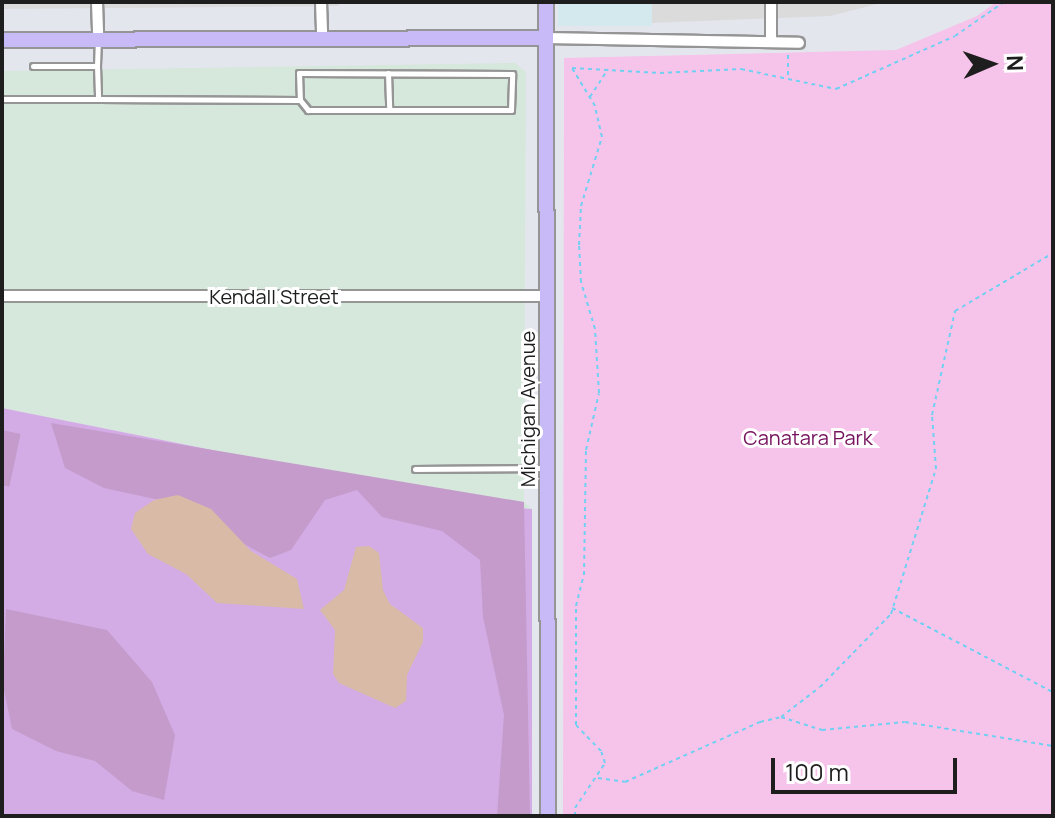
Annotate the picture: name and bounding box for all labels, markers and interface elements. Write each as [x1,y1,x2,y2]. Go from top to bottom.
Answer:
north arrow [951,24,1031,104]
text: N [1000,55,1030,72]
street label: Kendall Street [209,284,339,308]
street label: Michigan Avenue [515,331,539,487]
park label: Canatara Park [743,425,873,449]
scale bar [775,742,961,792]
text: 100 m [785,755,849,788]

